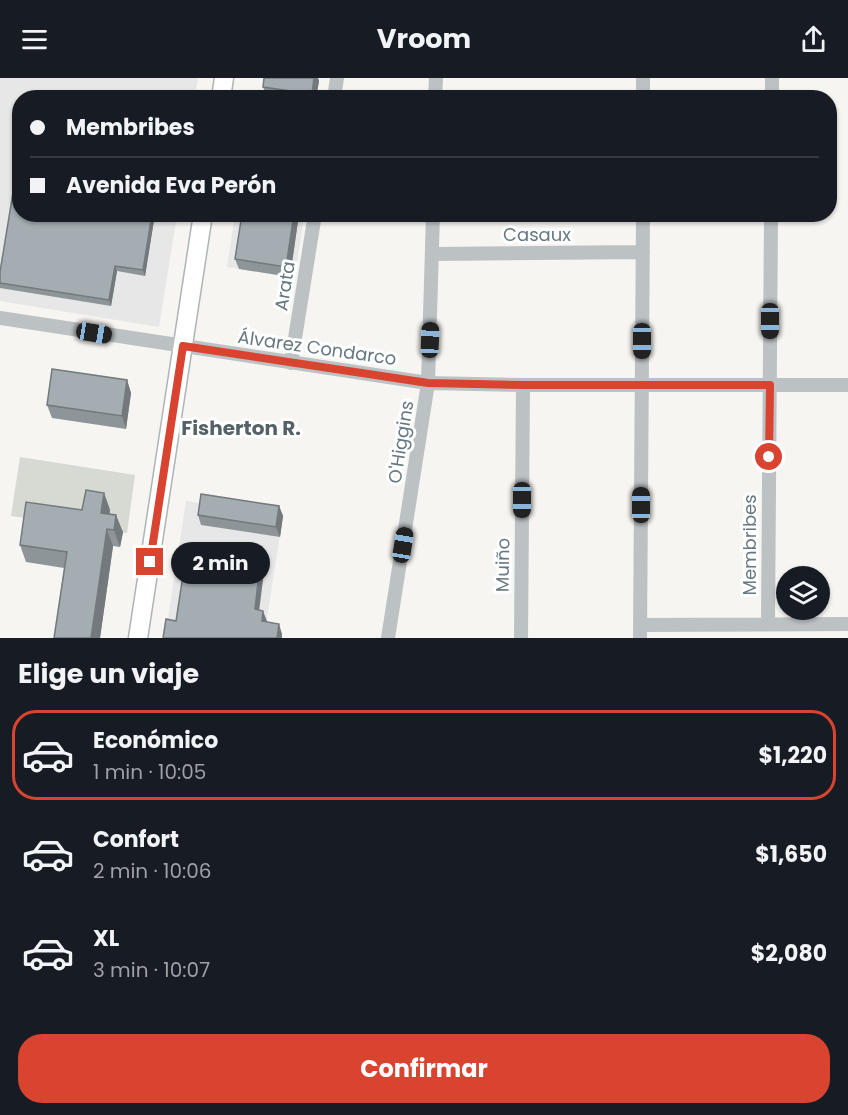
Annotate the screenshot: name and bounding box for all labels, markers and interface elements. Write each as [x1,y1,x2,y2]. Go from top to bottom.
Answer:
text: Vroom [377,20,471,57]
icon: menu [18,23,51,56]
icon: share [797,23,830,56]
text: Membribes [66,112,195,143]
text: Avenida Eva Perón [66,170,276,201]
street label: Casaux [503,222,571,247]
street label: Arata [268,259,301,312]
car [761,303,779,339]
car [75,321,113,345]
car [420,322,440,358]
car [633,323,651,359]
street label: Álvarez Condarco [236,324,398,371]
street label: O'Higgins [382,399,419,485]
district label: Fisherton R. [181,414,301,442]
route start [755,443,782,470]
car [513,482,531,518]
car [632,487,650,523]
street label: Membribes [737,494,762,596]
car [391,526,415,564]
street label: Muiño [490,538,515,592]
callout: 2 min [171,541,270,583]
route end [136,548,163,575]
text: 2 min [192,549,249,577]
map controls [776,566,830,620]
button: layers [776,566,830,620]
text: Elige un viaje [18,655,199,692]
text: Económico [93,725,218,756]
icon: car [21,728,75,782]
text: $1,220 [758,740,827,771]
text: 1 min · 10:05 [93,758,206,786]
text: Confort [93,824,179,855]
icon: car [21,827,75,881]
text: $1,650 [755,839,827,870]
text: 2 min · 10:06 [93,857,212,885]
text: XL [93,923,119,954]
icon: car [21,926,75,980]
text: $2,080 [751,938,827,969]
text: 3 min · 10:07 [93,956,210,984]
button: Confirmar [18,1034,830,1103]

